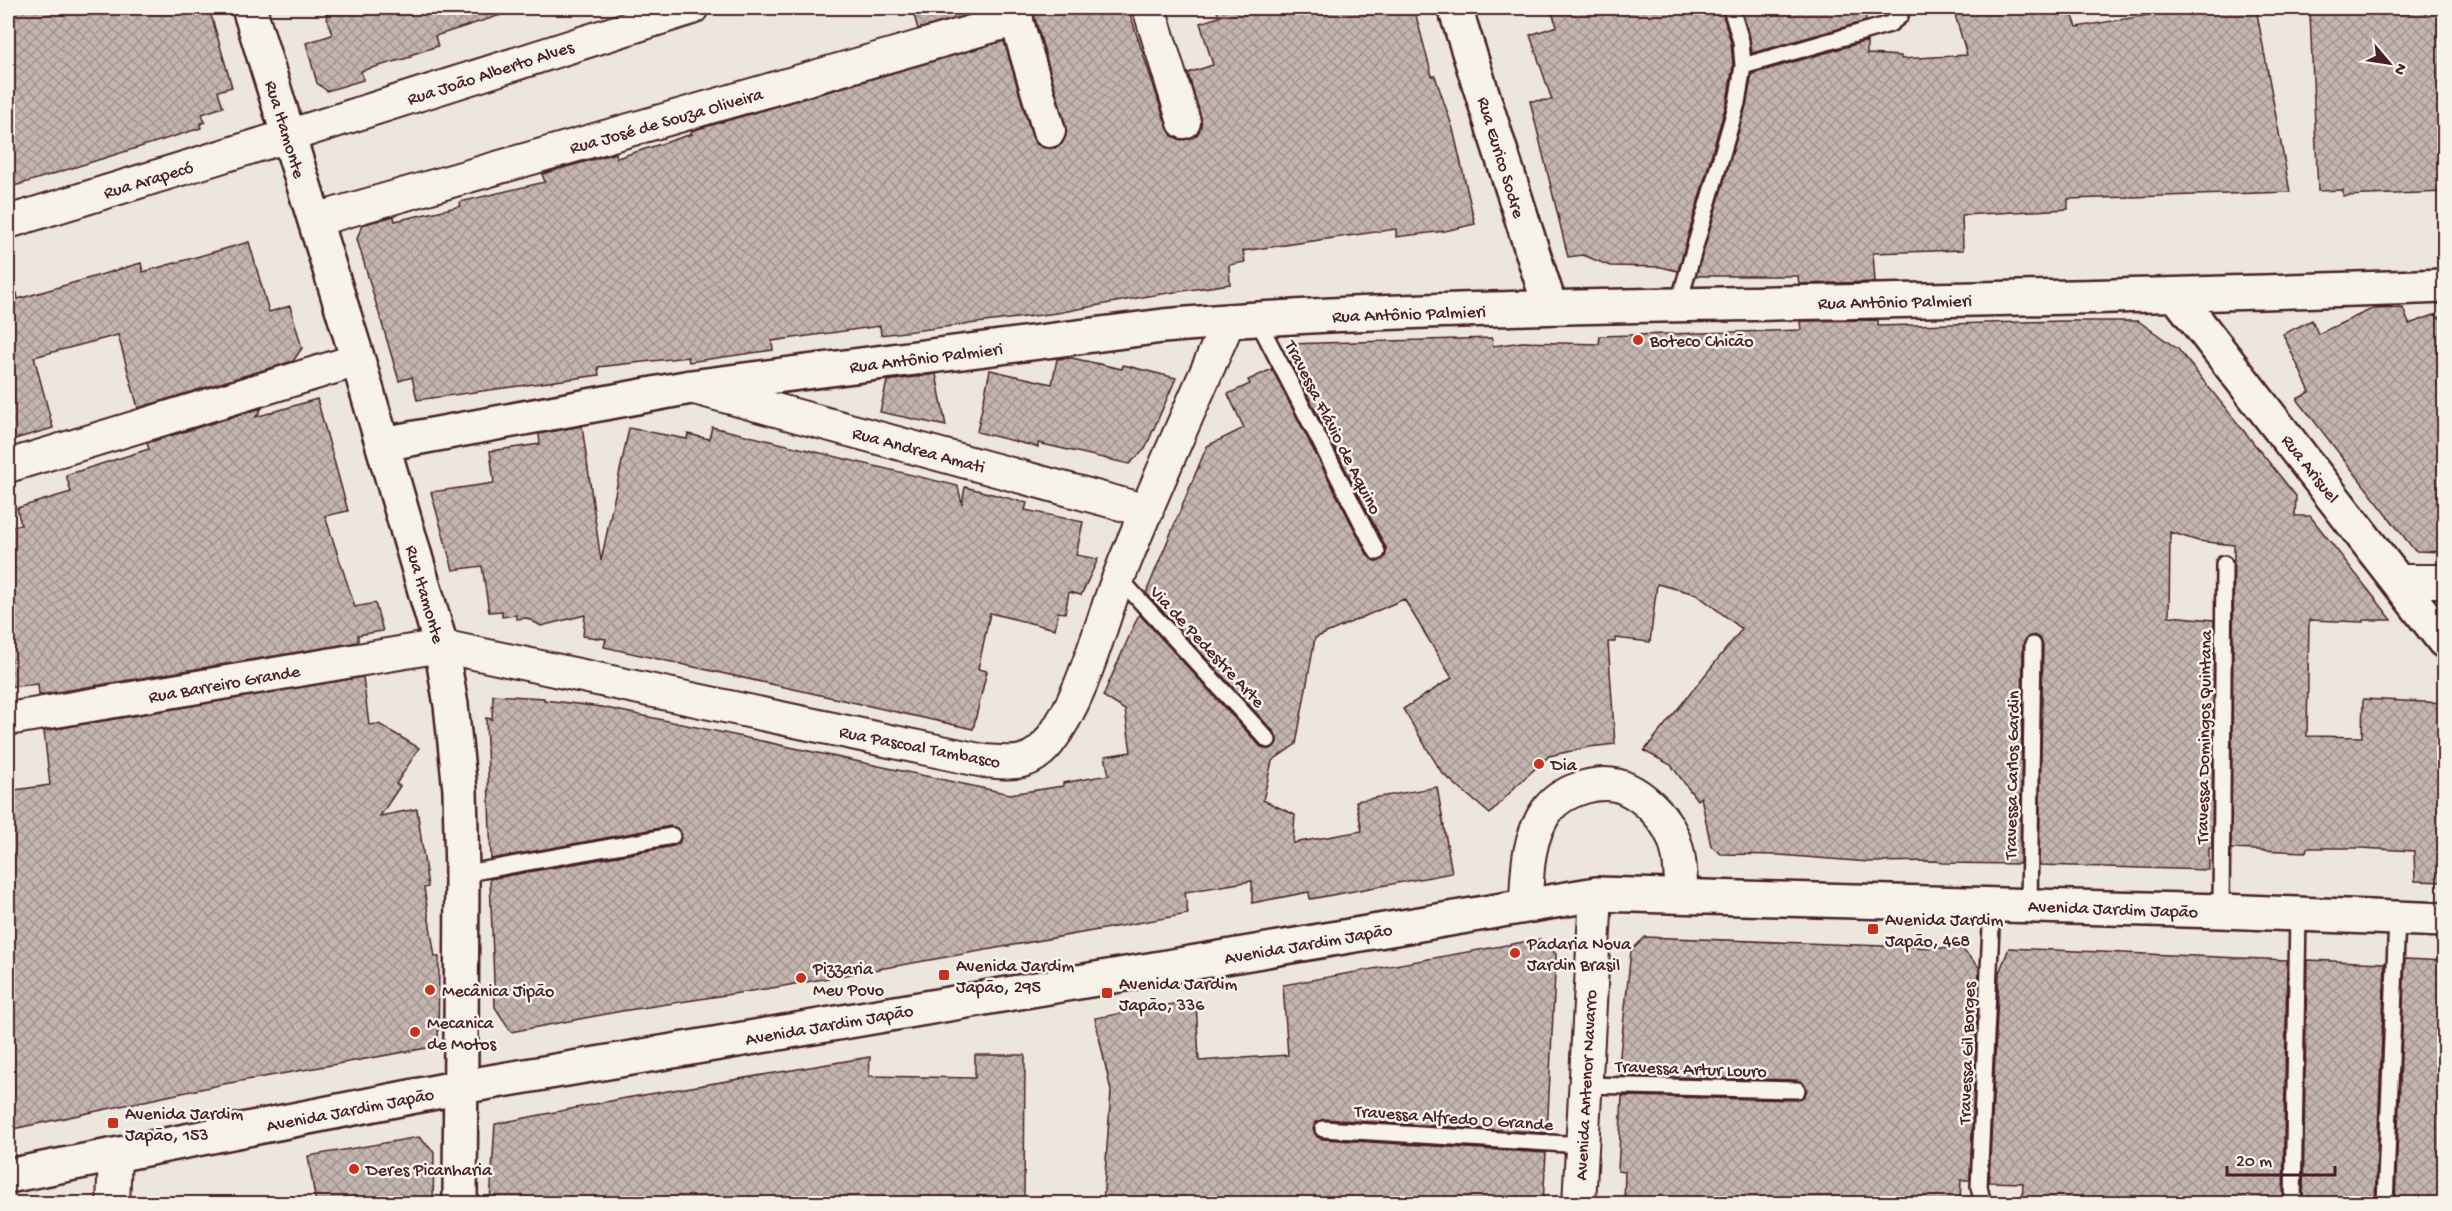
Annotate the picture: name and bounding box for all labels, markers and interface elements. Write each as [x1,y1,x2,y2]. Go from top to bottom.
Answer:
north arrow [2359,33,2419,93]
street label: Rua João Alberto Alves [405,37,578,111]
text: N [2388,59,2410,78]
street label: Rua Itamonte [259,78,309,182]
street label: Rua José de Souza Oliveira [568,84,767,160]
street label: Rua Eurico Sodre [1471,95,1528,222]
street label: Rua Arapecó [101,158,196,205]
street label: Rua Antônio Palmieri [1818,292,1972,315]
street label: Rua Antônio Palmieri [1332,302,1487,329]
place label: Boteco Chicão [1649,332,1754,353]
marker: Boteco Chicão [1631,333,1645,347]
street label: Travessa Flávio de Aquino [1278,337,1385,519]
street label: Rua Antônio Palmieri [849,340,1004,379]
street label: Rua Andrea Amati [850,424,987,479]
street label: Rua Arisuel [2276,431,2342,508]
street label: Rua Itamonte [400,543,448,647]
street label: Via de Pedestre Arte [1144,582,1269,713]
street label: Travessa Domingos Quintana [2193,629,2218,845]
street label: Rua Barreiro Grande [147,662,302,709]
street label: Travessa Carlos Gardin [2002,690,2025,861]
street label: Rua Pascoal Tambasco [837,723,1002,774]
place label: Dia [1550,756,1578,777]
marker: Dia [1532,757,1546,771]
street label: Avenida Jardim Japão [2027,897,2198,924]
place label: Avenida Jardim Japão, 468 [1885,911,2003,953]
street label: Avenida Jardim Japão [1223,920,1394,971]
marker: Avenida Jardim Japão, 468 [1866,922,1880,936]
place label: Padaria Nova Jardin Brasil [1526,935,1632,977]
marker: Padaria Nova Jardin Brasil [1508,946,1522,960]
place label: Avenida Jardim Japão, 295 [956,957,1074,999]
place label: Pizzaria Meu Povo [812,960,884,1002]
marker: Avenida Jardim Japão, 295 [937,968,951,982]
marker: Pizzaria Meu Povo [794,971,808,985]
place label: Avenida Jardim Japão, 336 [1119,975,1237,1017]
street label: Travessa Gil Borges [1955,980,1982,1126]
place label: Mecânica Jipão [442,982,554,1003]
marker: Mecânica Jipão [423,983,437,997]
marker: Avenida Jardim Japão, 336 [1100,986,1114,1000]
street label: Avenida Antenor Navarro [1572,989,1603,1181]
street label: Avenida Jardim Japão [744,1001,915,1052]
place label: Mecanica de Motos [427,1014,498,1056]
marker: Mecanica de Motos [408,1025,422,1039]
street label: Travessa Artur Louro [1614,1057,1767,1084]
street label: Avenida Jardim Japão [265,1085,436,1138]
street label: Travessa Alfredo O Grande [1353,1102,1555,1137]
place label: Avenida Jardim Japão, 153 [125,1105,243,1147]
marker: Avenida Jardim Japão, 153 [106,1116,120,1130]
scale bar [2227,1139,2335,1177]
text: 20 m [2236,1152,2272,1173]
place label: Deres Picanharia [365,1161,493,1182]
marker: Deres Picanharia [347,1162,361,1176]

